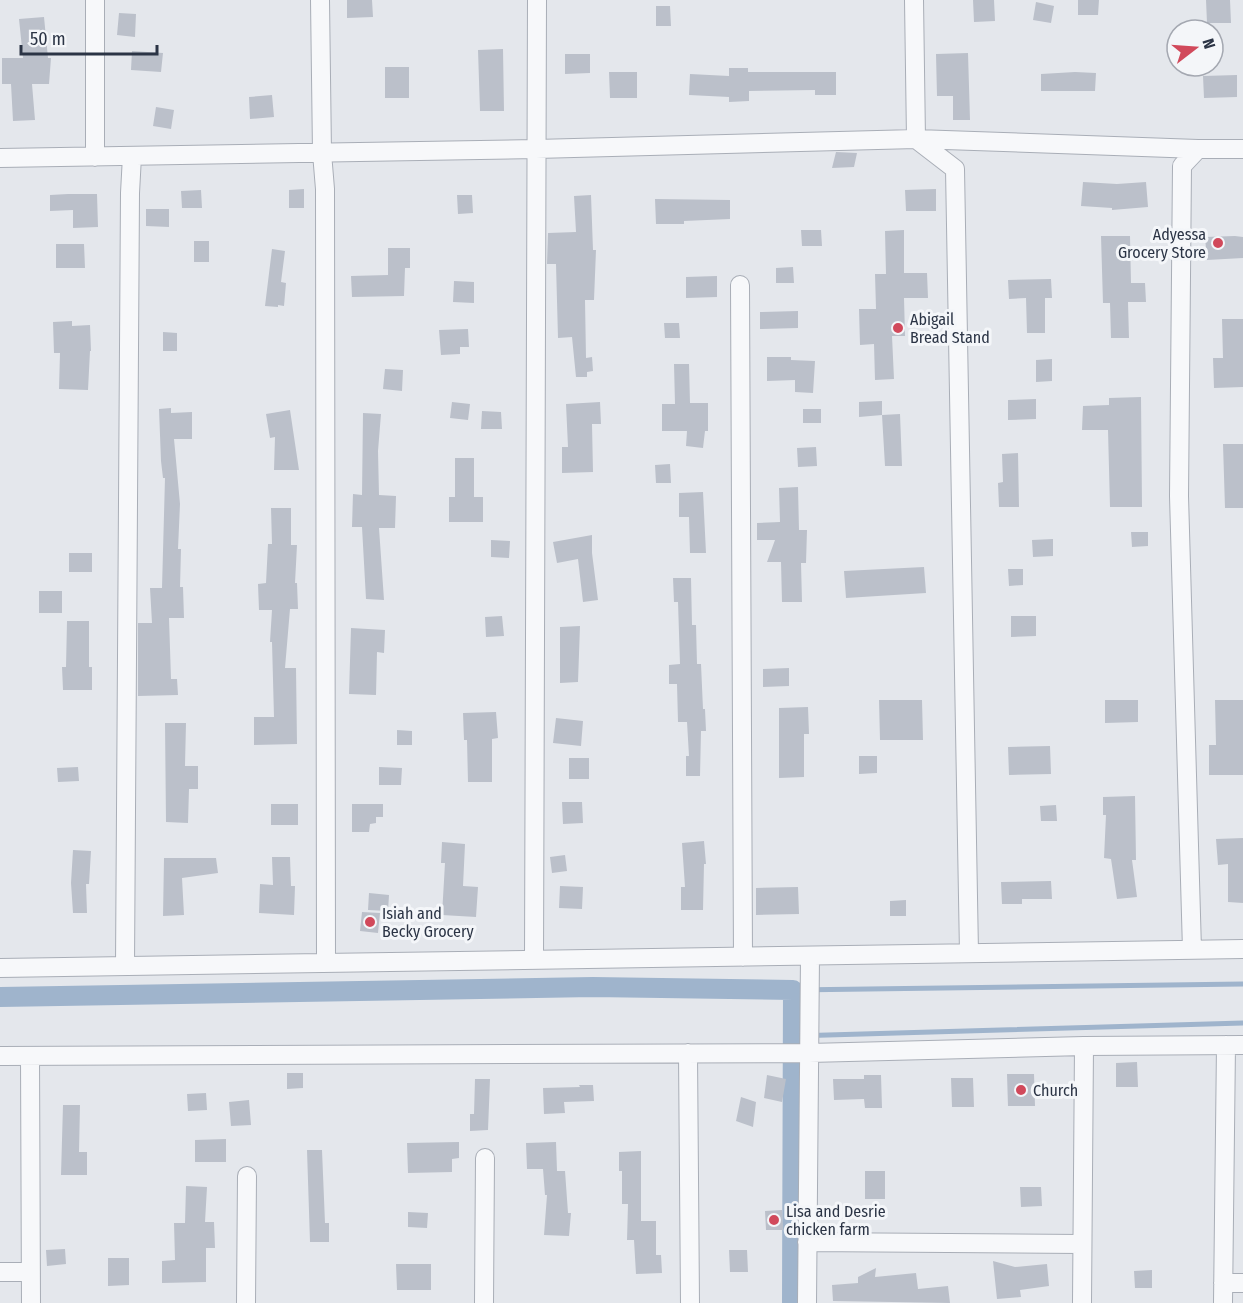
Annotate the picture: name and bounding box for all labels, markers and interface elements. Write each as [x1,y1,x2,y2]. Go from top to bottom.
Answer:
scale bar [21,18,158,56]
north arrow [1165,18,1225,78]
text: 50 m [30,28,66,50]
text: N [1198,36,1219,51]
place label: Adyessa Grocery Store [1118,225,1206,262]
marker: Adyessa Grocery Store [1211,236,1225,250]
place label: Abigail Bread Stand [910,310,990,347]
marker: Abigail Bread Stand [891,321,905,335]
place label: Isiah and Becky Grocery [382,904,475,941]
marker: Isiah and Becky Grocery [363,915,377,929]
place label: Church [1033,1081,1078,1100]
marker: Church [1014,1083,1028,1097]
place label: Lisa and Desrie chicken farm [786,1202,886,1239]
marker: Lisa and Desrie chicken farm [767,1213,781,1227]

